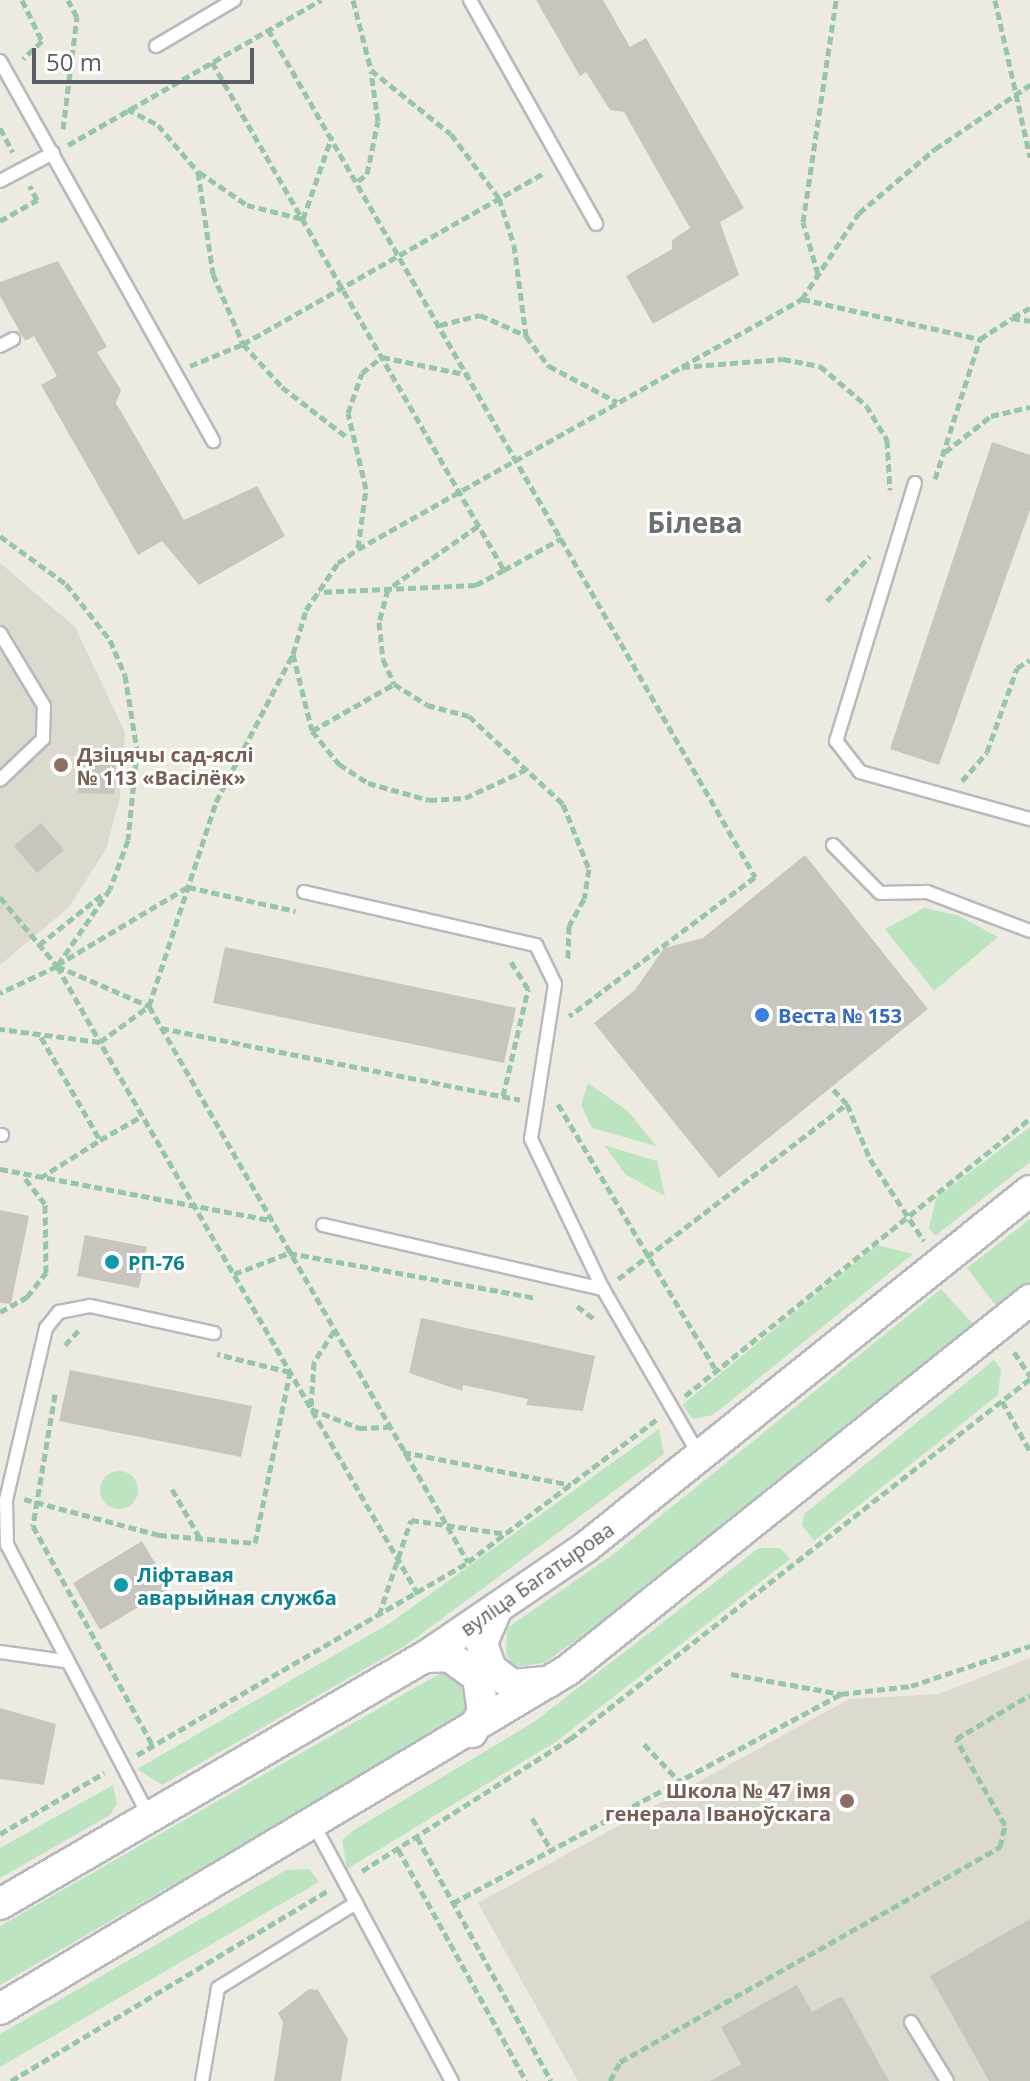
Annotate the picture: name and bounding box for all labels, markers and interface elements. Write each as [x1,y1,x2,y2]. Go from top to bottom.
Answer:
scale bar [36,32,258,82]
text: 50 m [46,45,102,78]
district label: Білева [647,505,743,539]
place label: Дзіцячы сад-яслі № 113 «Васілёк» [77,742,254,789]
marker: Дзіцячы сад-яслі № 113 «Васілёк» [52,756,70,774]
place label: Веста № 153 [778,1003,902,1027]
marker: Веста № 153 [753,1006,771,1024]
place label: РП-76 [128,1250,185,1274]
marker: РП-76 [103,1253,121,1271]
street label: вуліца Багатырова [456,1517,618,1641]
place label: Ліфтавая аварыйная служба [137,1562,337,1609]
marker: Ліфтавая аварыйная служба [112,1576,130,1594]
place label: Школа № 47 імя генерала Іваноўскага [605,1778,831,1825]
marker: Школа № 47 імя генерала Іваноўскага [838,1792,856,1810]

